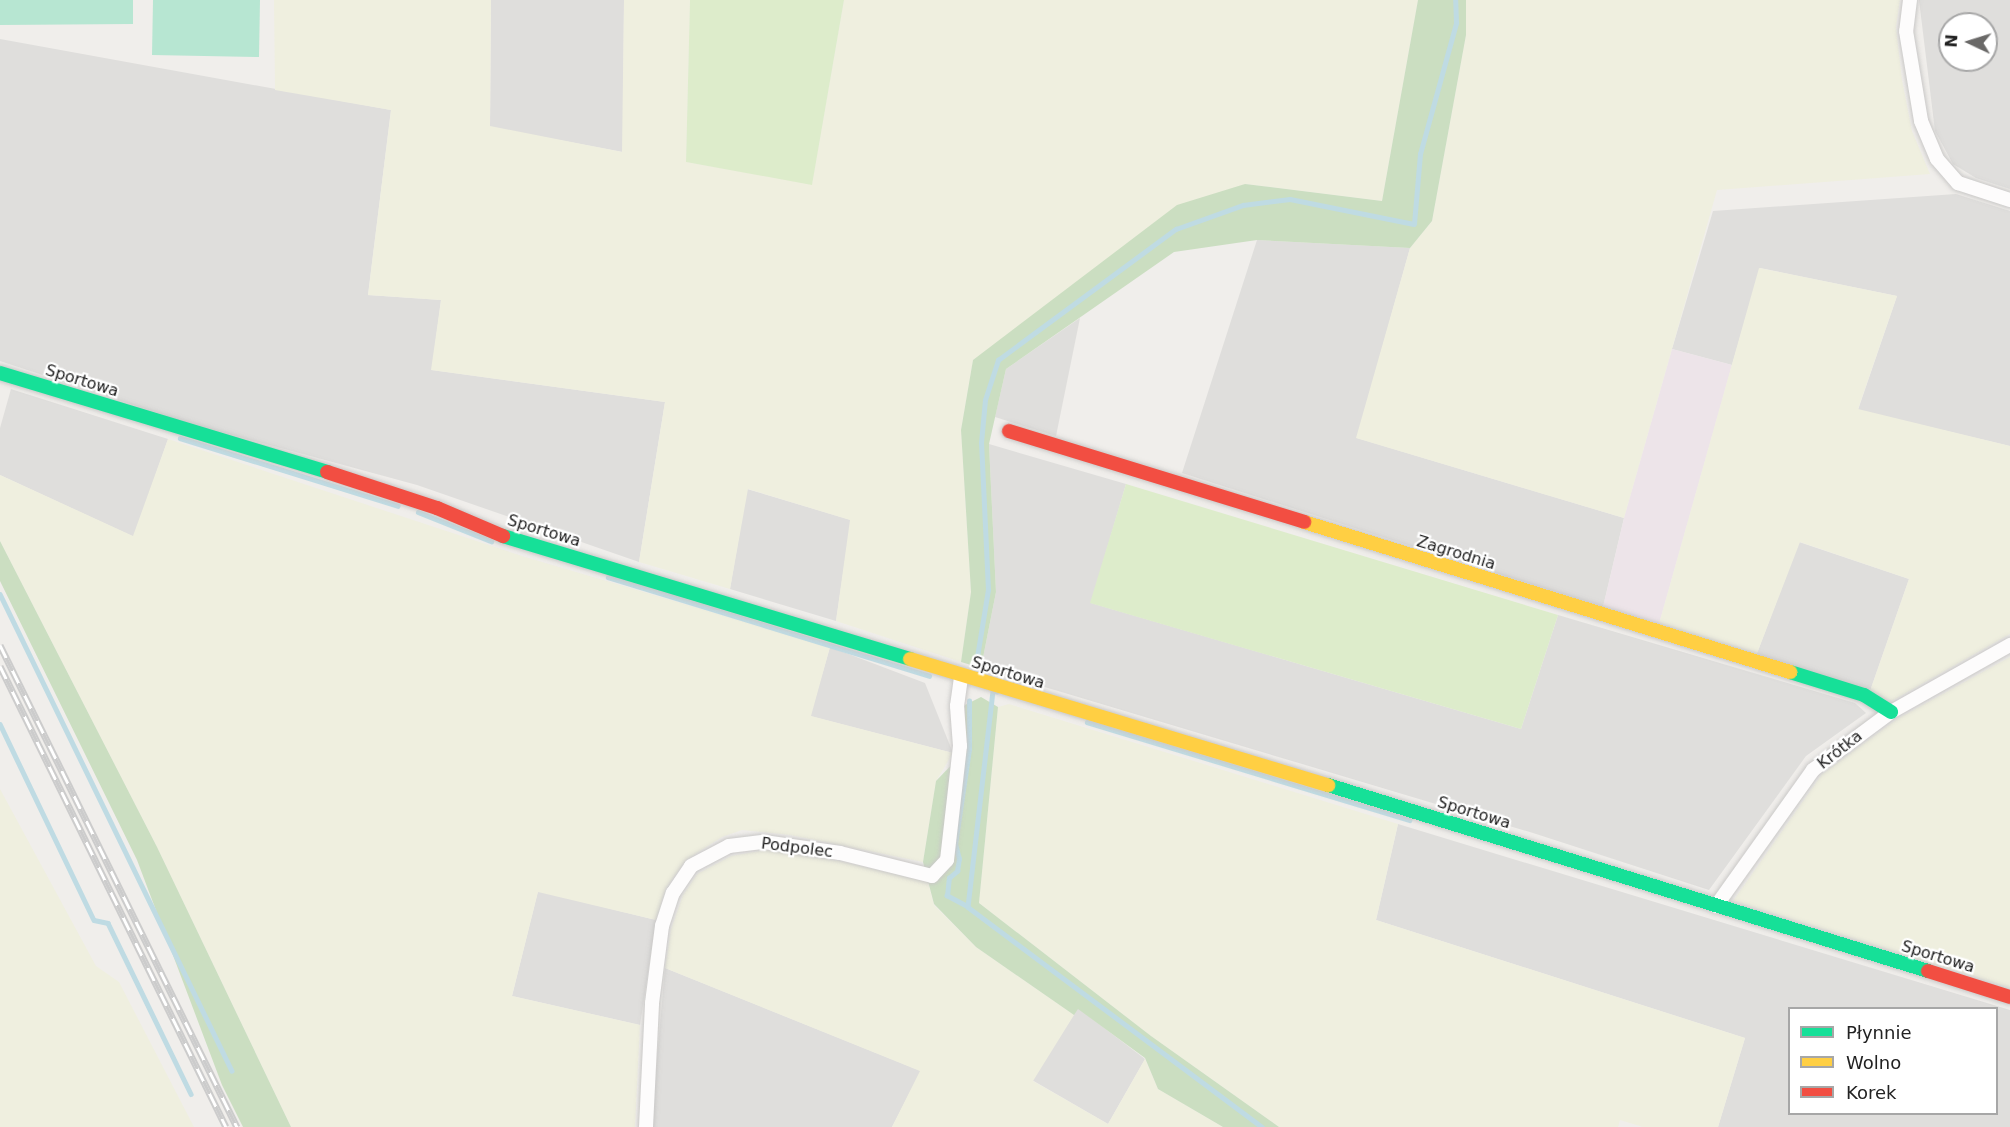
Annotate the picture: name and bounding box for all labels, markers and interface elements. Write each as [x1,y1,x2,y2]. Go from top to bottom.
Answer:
north arrow [1938,12,1998,72]
text: N [1942,34,1961,48]
street label: Sportowa [43,361,121,401]
street label: Sportowa [505,511,583,551]
street label: Zagrodnia [1414,532,1498,574]
street label: Sportowa [969,653,1047,693]
street label: Krótka [1814,727,1866,773]
street label: Sportowa [1435,793,1513,833]
street label: Podpolec [760,834,834,862]
street label: Sportowa [1899,937,1977,977]
legend [1788,1007,1998,1115]
text: Płynnie [1846,1022,1912,1043]
text: Wolno [1846,1052,1901,1073]
text: Korek [1846,1082,1896,1103]

